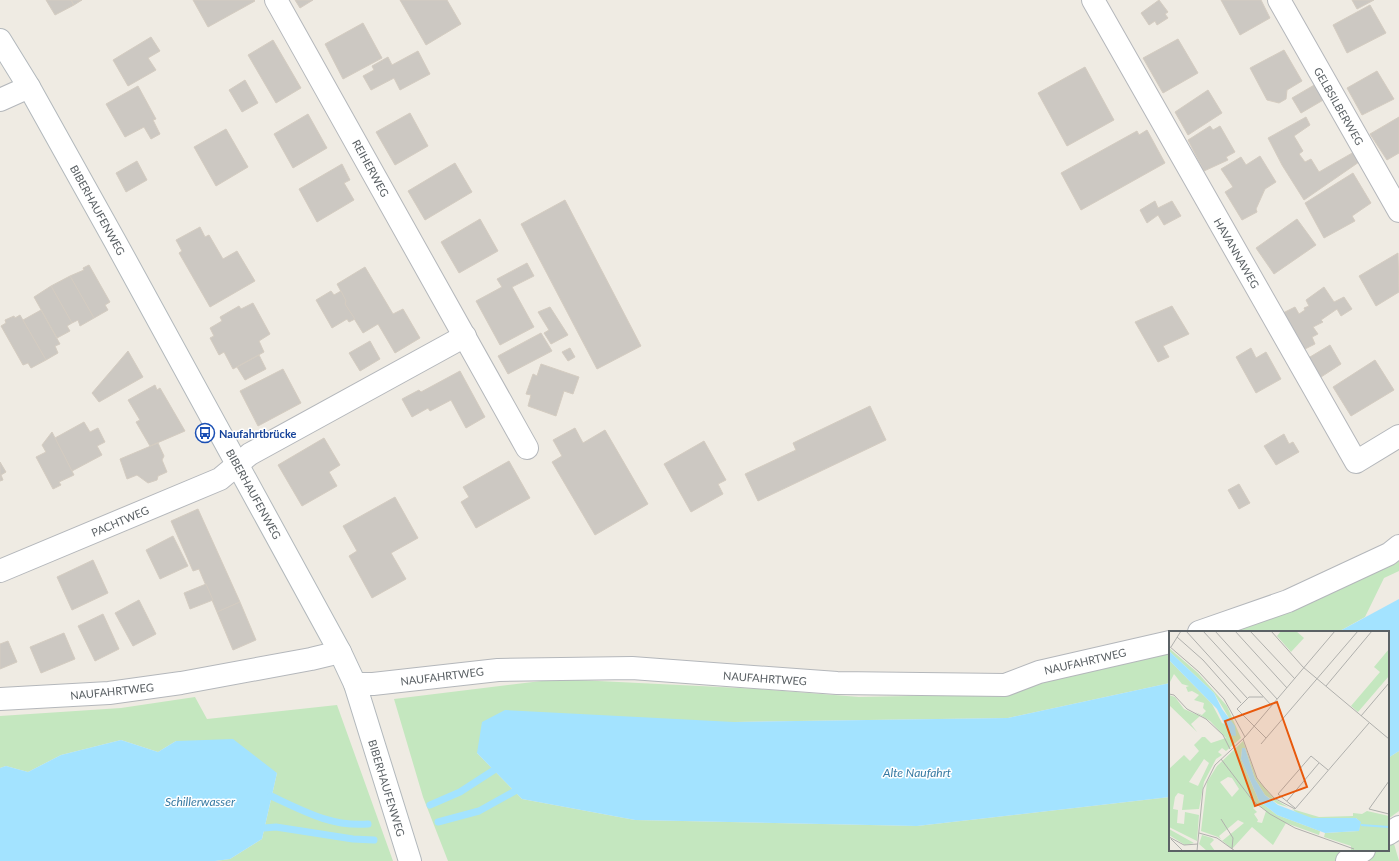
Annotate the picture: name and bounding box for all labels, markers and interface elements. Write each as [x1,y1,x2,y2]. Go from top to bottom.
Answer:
street label: GELBSILBERWEG [1311,65,1367,147]
street label: REIHERWEG [350,137,392,199]
street label: BIBERHAUFENWEG [68,163,128,257]
street label: HAVANNAWEG [1212,216,1262,290]
bus stop icon: Naufahrtbrücke [194,422,216,444]
place label: Naufahrtbrücke [219,427,296,440]
street label: BIBERHAUFENWEG [224,447,284,541]
street label: PACHTWEG [89,503,151,539]
inset map [1169,631,1389,851]
street label: NAUFAHRTWEG [1043,645,1127,677]
street label: NAUFAHRTWEG [400,664,484,688]
street label: NAUFAHRTWEG [723,669,807,687]
street label: NAUFAHRTWEG [70,680,154,702]
street label: BIBERHAUFENWEG [366,738,408,838]
water label: Alte Naufahrt [882,765,952,780]
water label: Schillerwasser [165,794,236,809]

